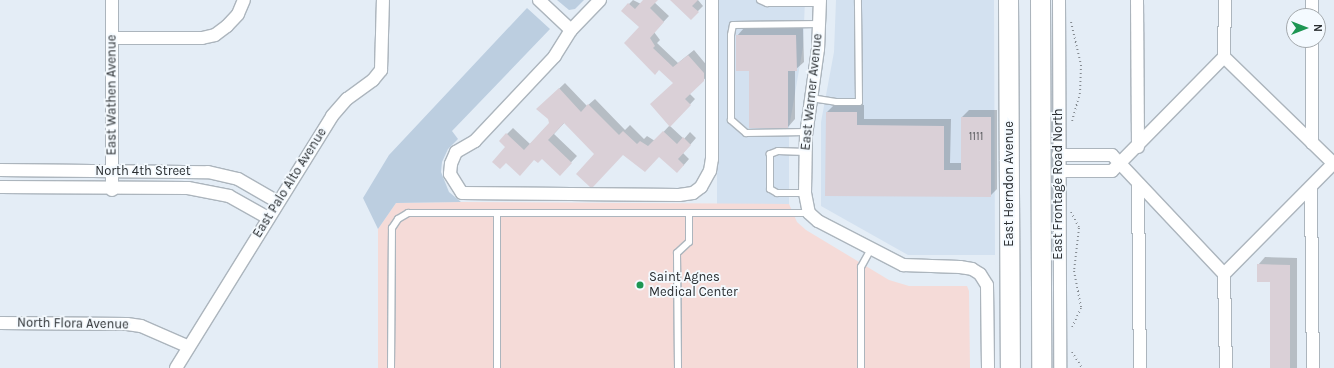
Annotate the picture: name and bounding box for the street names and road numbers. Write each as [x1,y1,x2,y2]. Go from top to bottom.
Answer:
street label: East Warner Avenue [798,33,826,151]
street label: East Wathen Avenue [104,35,120,155]
street label: East Frontage Road North [1050,108,1066,260]
street label: East Herndon Avenue [1001,121,1017,247]
street label: East Palo Alto Avenue [250,125,330,241]
street label: North 4th Street [95,163,191,179]
street label: North Flora Avenue [17,315,129,333]

